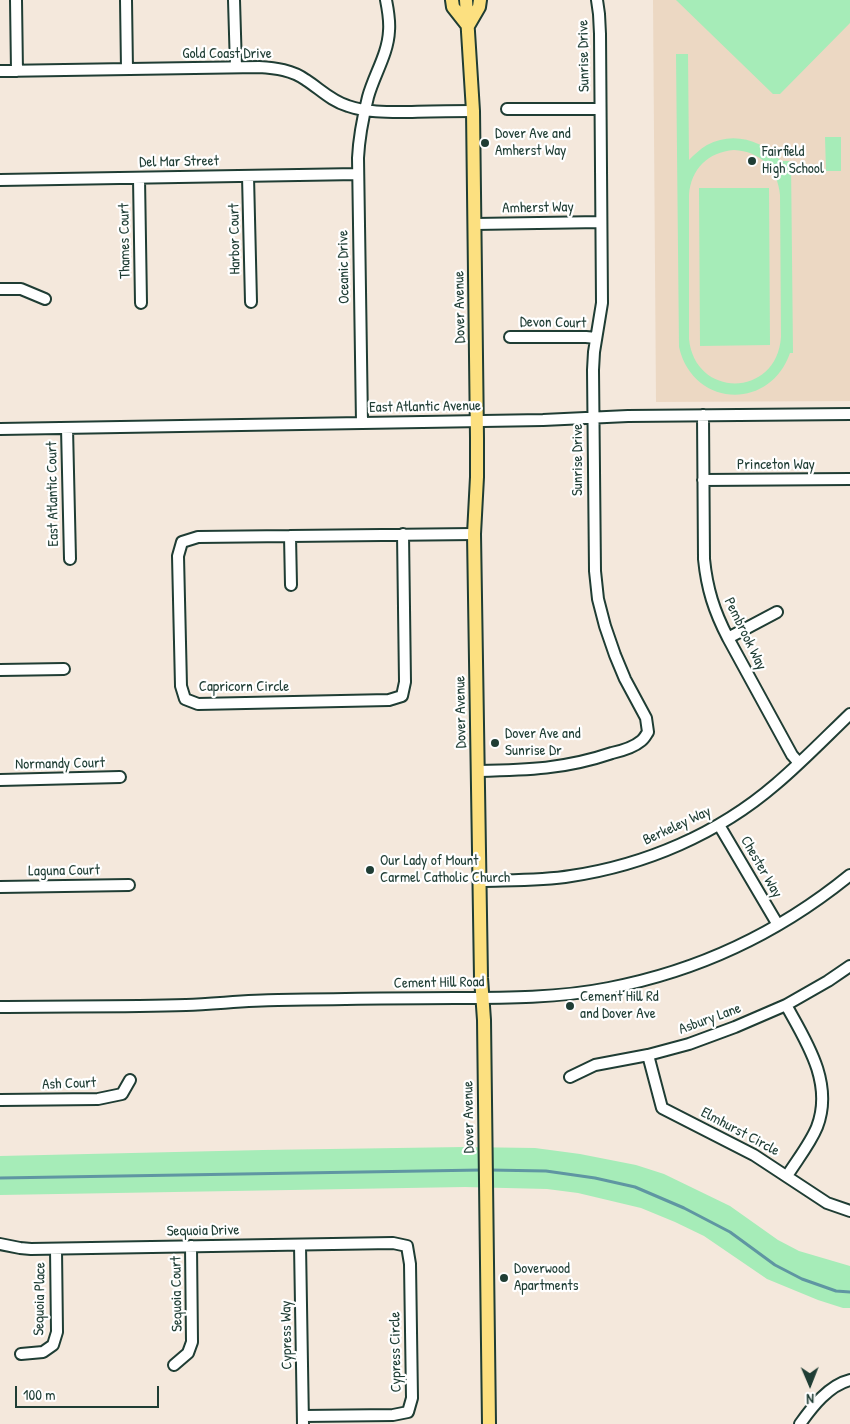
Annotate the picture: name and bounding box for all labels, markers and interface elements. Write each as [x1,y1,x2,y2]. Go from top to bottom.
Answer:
street label: Sunrise Drive [574,20,594,92]
street label: Gold Coast Drive [182,45,272,63]
place label: Dover Ave and Amherst Way [495,125,571,160]
marker: Dover Ave and Amherst Way [479,137,491,149]
place label: Fairfield High School [762,143,824,178]
street label: Del Mar Street [139,152,219,172]
marker: Fairfield High School [746,155,758,167]
street label: Amherst Way [502,198,574,218]
street label: Thames Court [115,203,135,279]
street label: Harbor Court [225,203,245,275]
street label: Oceanic Drive [334,230,354,304]
street label: Dover Avenue [450,271,470,343]
street label: Devon Court [520,313,586,333]
street label: East Atlantic Avenue [369,397,481,417]
street label: Sunrise Drive [569,424,587,496]
street label: East Atlantic Court [43,441,63,547]
street label: Princeton Way [737,456,815,474]
street label: Pembrook Way [720,595,770,673]
street label: Dover Avenue [451,676,471,748]
street label: Capricorn Circle [199,678,289,696]
place label: Dover Ave and Sunrise Dr [505,725,581,760]
marker: Dover Ave and Sunrise Dr [489,737,501,749]
street label: Normandy Court [15,754,105,774]
street label: Berkeley Way [640,802,714,850]
street label: Chester Way [736,833,786,901]
place label: Our Lady of Mount Carmel Catholic Church [380,852,510,887]
street label: Laguna Court [28,861,100,881]
marker: Our Lady of Mount Carmel Catholic Church [364,864,376,876]
street label: Cement Hill Road [394,973,484,993]
place label: Cement Hill Rd and Dover Ave [580,988,659,1023]
street label: Asbury Lane [676,999,744,1039]
marker: Cement Hill Rd and Dover Ave [564,1000,576,1012]
street label: Ash Court [42,1074,96,1094]
street label: Dover Avenue [459,1081,479,1153]
street label: Elmhurst Circle [698,1104,782,1160]
street label: Sequoia Drive [166,1221,240,1241]
street label: Sequoia Court [167,1256,187,1332]
place label: Doverwood Apartments [514,1260,578,1295]
street label: Sequoia Place [30,1262,50,1336]
marker: Doverwood Apartments [498,1272,510,1284]
street label: Cypress Way [277,1300,297,1370]
street label: Cypress Circle [386,1311,406,1393]
north arrow [785,1359,835,1409]
scale bar [18,1376,161,1408]
text: 100 m [23,1384,56,1405]
text: N [806,1390,814,1409]

